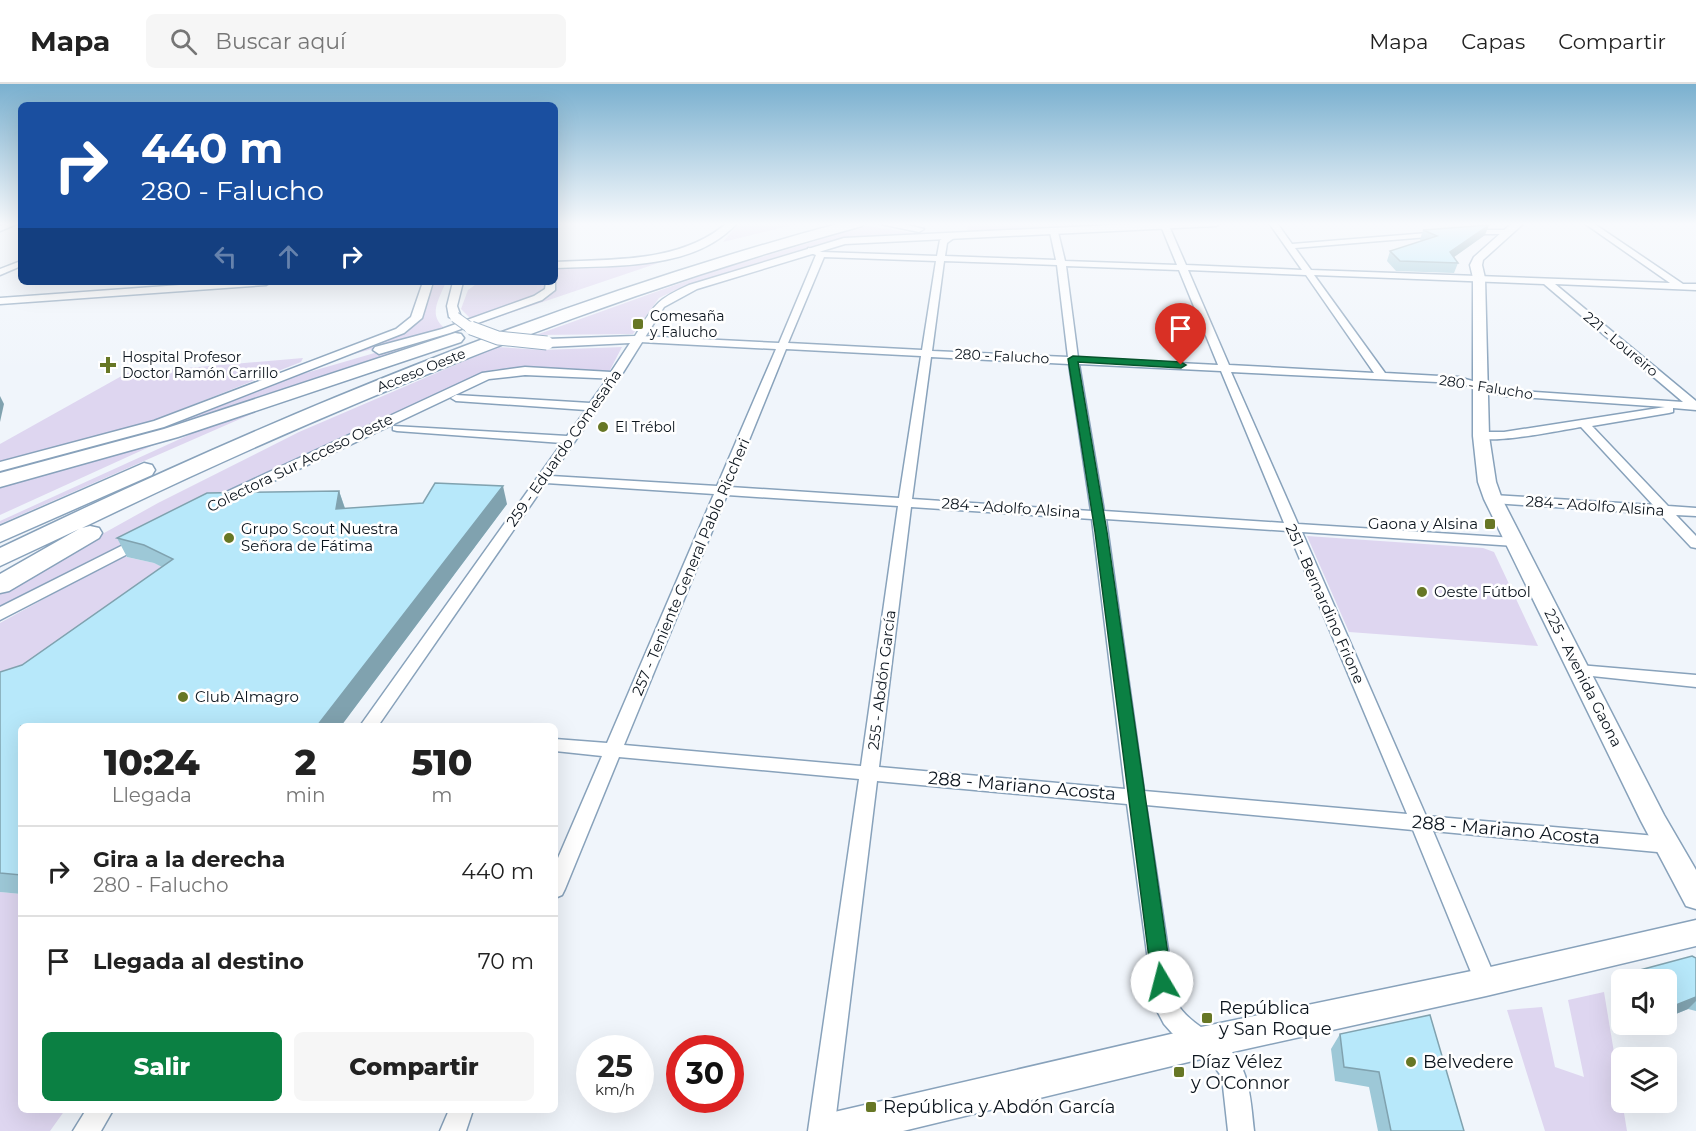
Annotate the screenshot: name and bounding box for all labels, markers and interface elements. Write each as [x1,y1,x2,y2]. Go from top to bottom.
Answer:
search box [146,14,566,68]
text: Mapa [30,24,110,58]
icon: search [167,25,200,58]
text: Buscar aquí [215,28,346,55]
text: Mapa [1369,29,1428,54]
text: Capas [1461,29,1525,54]
text: Compartir [1558,29,1666,54]
text: 440 m [141,122,283,174]
icon: right [42,126,120,204]
text: 280 - Falucho [141,174,324,207]
icon: left [209,240,242,273]
icon: ahead [272,240,305,273]
icon: right [335,240,368,273]
pin [1155,303,1206,365]
place label: Comesaña y Falucho [649,307,725,341]
street label: 221 - Loureiro [1580,308,1662,381]
icon: arrive [1164,312,1197,345]
marker: Comesaña y Falucho [631,317,645,331]
street label: Acceso Oeste [374,344,468,396]
street label: 280 - Falucho [954,345,1050,367]
place label: Hospital Profesor Doctor Ramón Carrillo [122,348,278,382]
marker: Hospital Profesor Doctor Ramón Carrillo [99,356,117,374]
street label: 259 - Eduardo Comesaña [502,365,625,530]
street label: 280 - Falucho [1438,371,1534,403]
street label: Colectora Sur Acceso Oeste [204,409,396,516]
place label: El Trébol [615,418,676,436]
marker: El Trébol [596,420,610,434]
street label: 257 - Teniente General Pablo Riccheri [627,435,754,698]
street label: 284 - Adolfo Alsina [1525,491,1665,520]
street label: 284 - Adolfo Alsina [941,493,1081,522]
place label: Gaona y Alsina [1368,514,1478,533]
marker: Gaona y Alsina [1483,517,1497,531]
place label: Grupo Scout Nuestra Señora de Fátima [241,519,398,555]
street label: 251 - Bernardino Frione [1282,521,1369,687]
marker: Grupo Scout Nuestra Señora de Fátima [222,531,236,545]
place label: Oeste Fútbol [1434,582,1531,601]
marker: Oeste Fútbol [1415,585,1429,599]
street label: 225 - Avenida Gaona [1540,606,1627,750]
street label: 255 - Abdón García [863,609,900,751]
place label: Club Almagro [195,687,299,706]
marker: Club Almagro [176,690,190,704]
text: 10:24 [104,740,200,784]
text: 2 [295,740,316,784]
text: 510 [411,740,472,784]
street label: 288 - Mariano Acosta [927,767,1117,805]
text: Llegada [112,783,192,807]
text: min [285,783,326,807]
text: m [431,783,452,807]
street label: 288 - Mariano Acosta [1411,811,1601,849]
text: Gira a la derecha [93,846,285,873]
icon: right [42,855,75,888]
text: 440 m [461,858,534,885]
text: 280 - Falucho [93,873,229,897]
icon: arrive [42,945,75,978]
text: Llegada al destino [93,948,304,975]
text: 70 m [478,948,534,975]
position arrow [1130,950,1194,1014]
map controls [1611,969,1677,1113]
button: sound [1611,969,1677,1035]
place label: República y San Roque [1218,997,1332,1040]
marker: República y San Roque [1200,1011,1214,1025]
button: Salir [42,1032,282,1101]
button: Compartir [294,1032,534,1101]
speed limit sign: 30 [666,1035,744,1113]
button: layers [1611,1047,1677,1113]
text: 25 [597,1048,633,1085]
place label: Díaz Vélez y O'Connor [1190,1051,1290,1094]
place label: Belvedere [1423,1051,1514,1073]
marker: Belvedere [1404,1055,1418,1069]
marker: Díaz Vélez y O'Connor [1172,1065,1186,1079]
text: km/h [595,1080,635,1099]
place label: República y Abdón García [883,1096,1115,1118]
marker: República y Abdón García [864,1100,878,1114]

